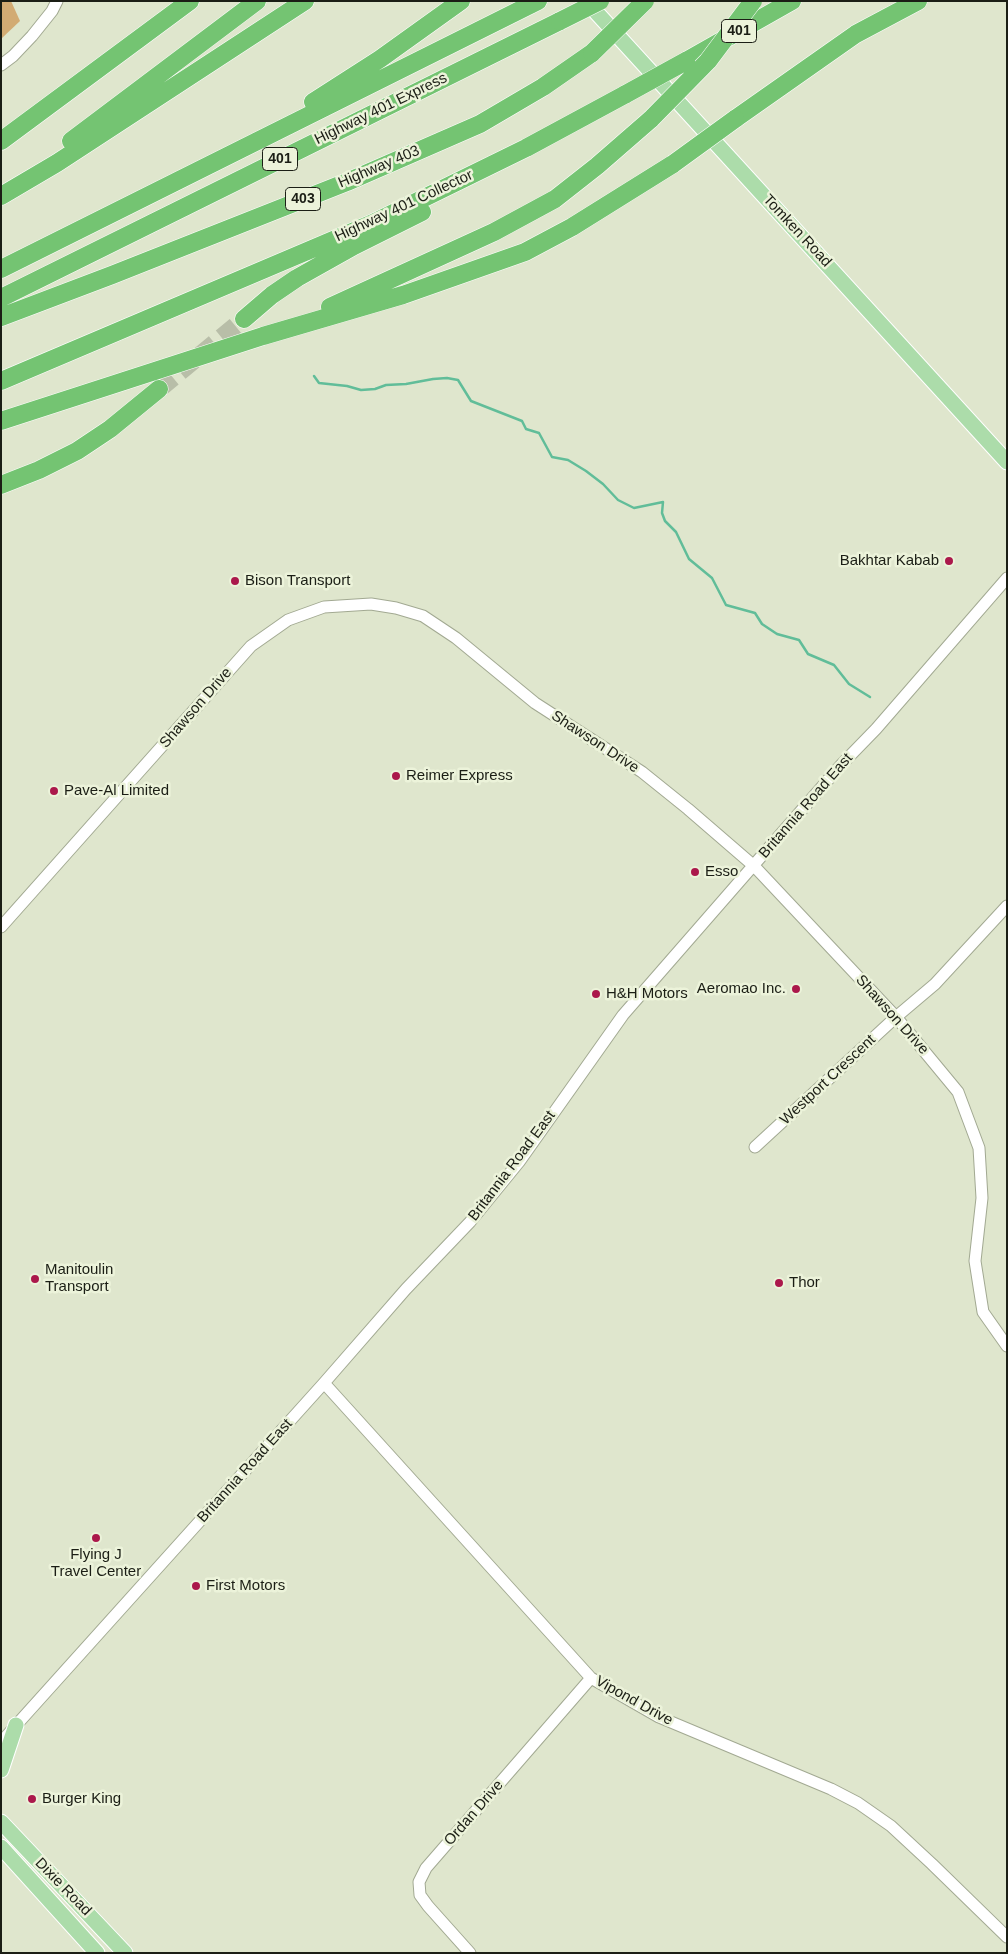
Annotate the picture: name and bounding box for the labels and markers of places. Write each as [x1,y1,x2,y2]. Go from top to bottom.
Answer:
place label: Bakhtar Kabab [840,552,939,570]
marker: Bakhtar Kabab [943,555,955,567]
place label: Bison Transport [245,572,350,590]
marker: Bison Transport [229,575,241,587]
place label: Reimer Express [406,767,513,785]
marker: Reimer Express [390,770,402,782]
place label: Pave-Al Limited [64,782,169,800]
marker: Pave-Al Limited [48,785,60,797]
place label: Esso [705,863,738,881]
marker: Esso [689,866,701,878]
place label: Aeromao Inc. [697,980,786,998]
marker: Aeromao Inc. [790,983,802,995]
place label: H&H Motors [606,985,688,1003]
marker: H&H Motors [590,988,602,1000]
place label: Manitoulin Transport [45,1261,113,1296]
marker: Manitoulin Transport [29,1273,41,1285]
place label: Thor [789,1274,820,1292]
marker: Thor [773,1277,785,1289]
marker: Flying J Travel Center [90,1532,102,1544]
place label: Flying J Travel Center [51,1546,141,1581]
place label: First Motors [206,1577,285,1595]
marker: First Motors [190,1580,202,1592]
place label: Burger King [42,1790,121,1808]
marker: Burger King [26,1793,38,1805]

